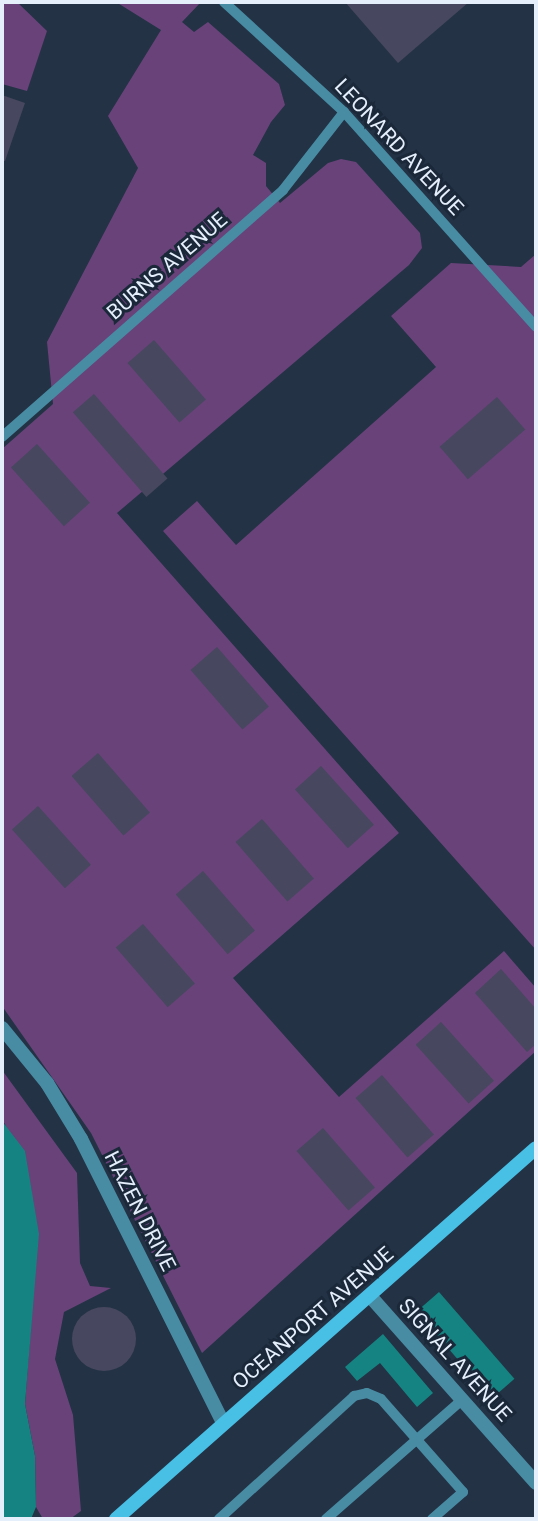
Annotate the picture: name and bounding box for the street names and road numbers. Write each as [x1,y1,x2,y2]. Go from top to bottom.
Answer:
street label: LEONARD AVENUE [329,74,469,220]
street label: BURNS AVENUE [102,207,232,325]
street label: HAZEN DRIVE [99,1147,181,1275]
street label: OCEANPORT AVENUE [227,1241,399,1395]
street label: SIGNAL AVENUE [393,1293,517,1427]

